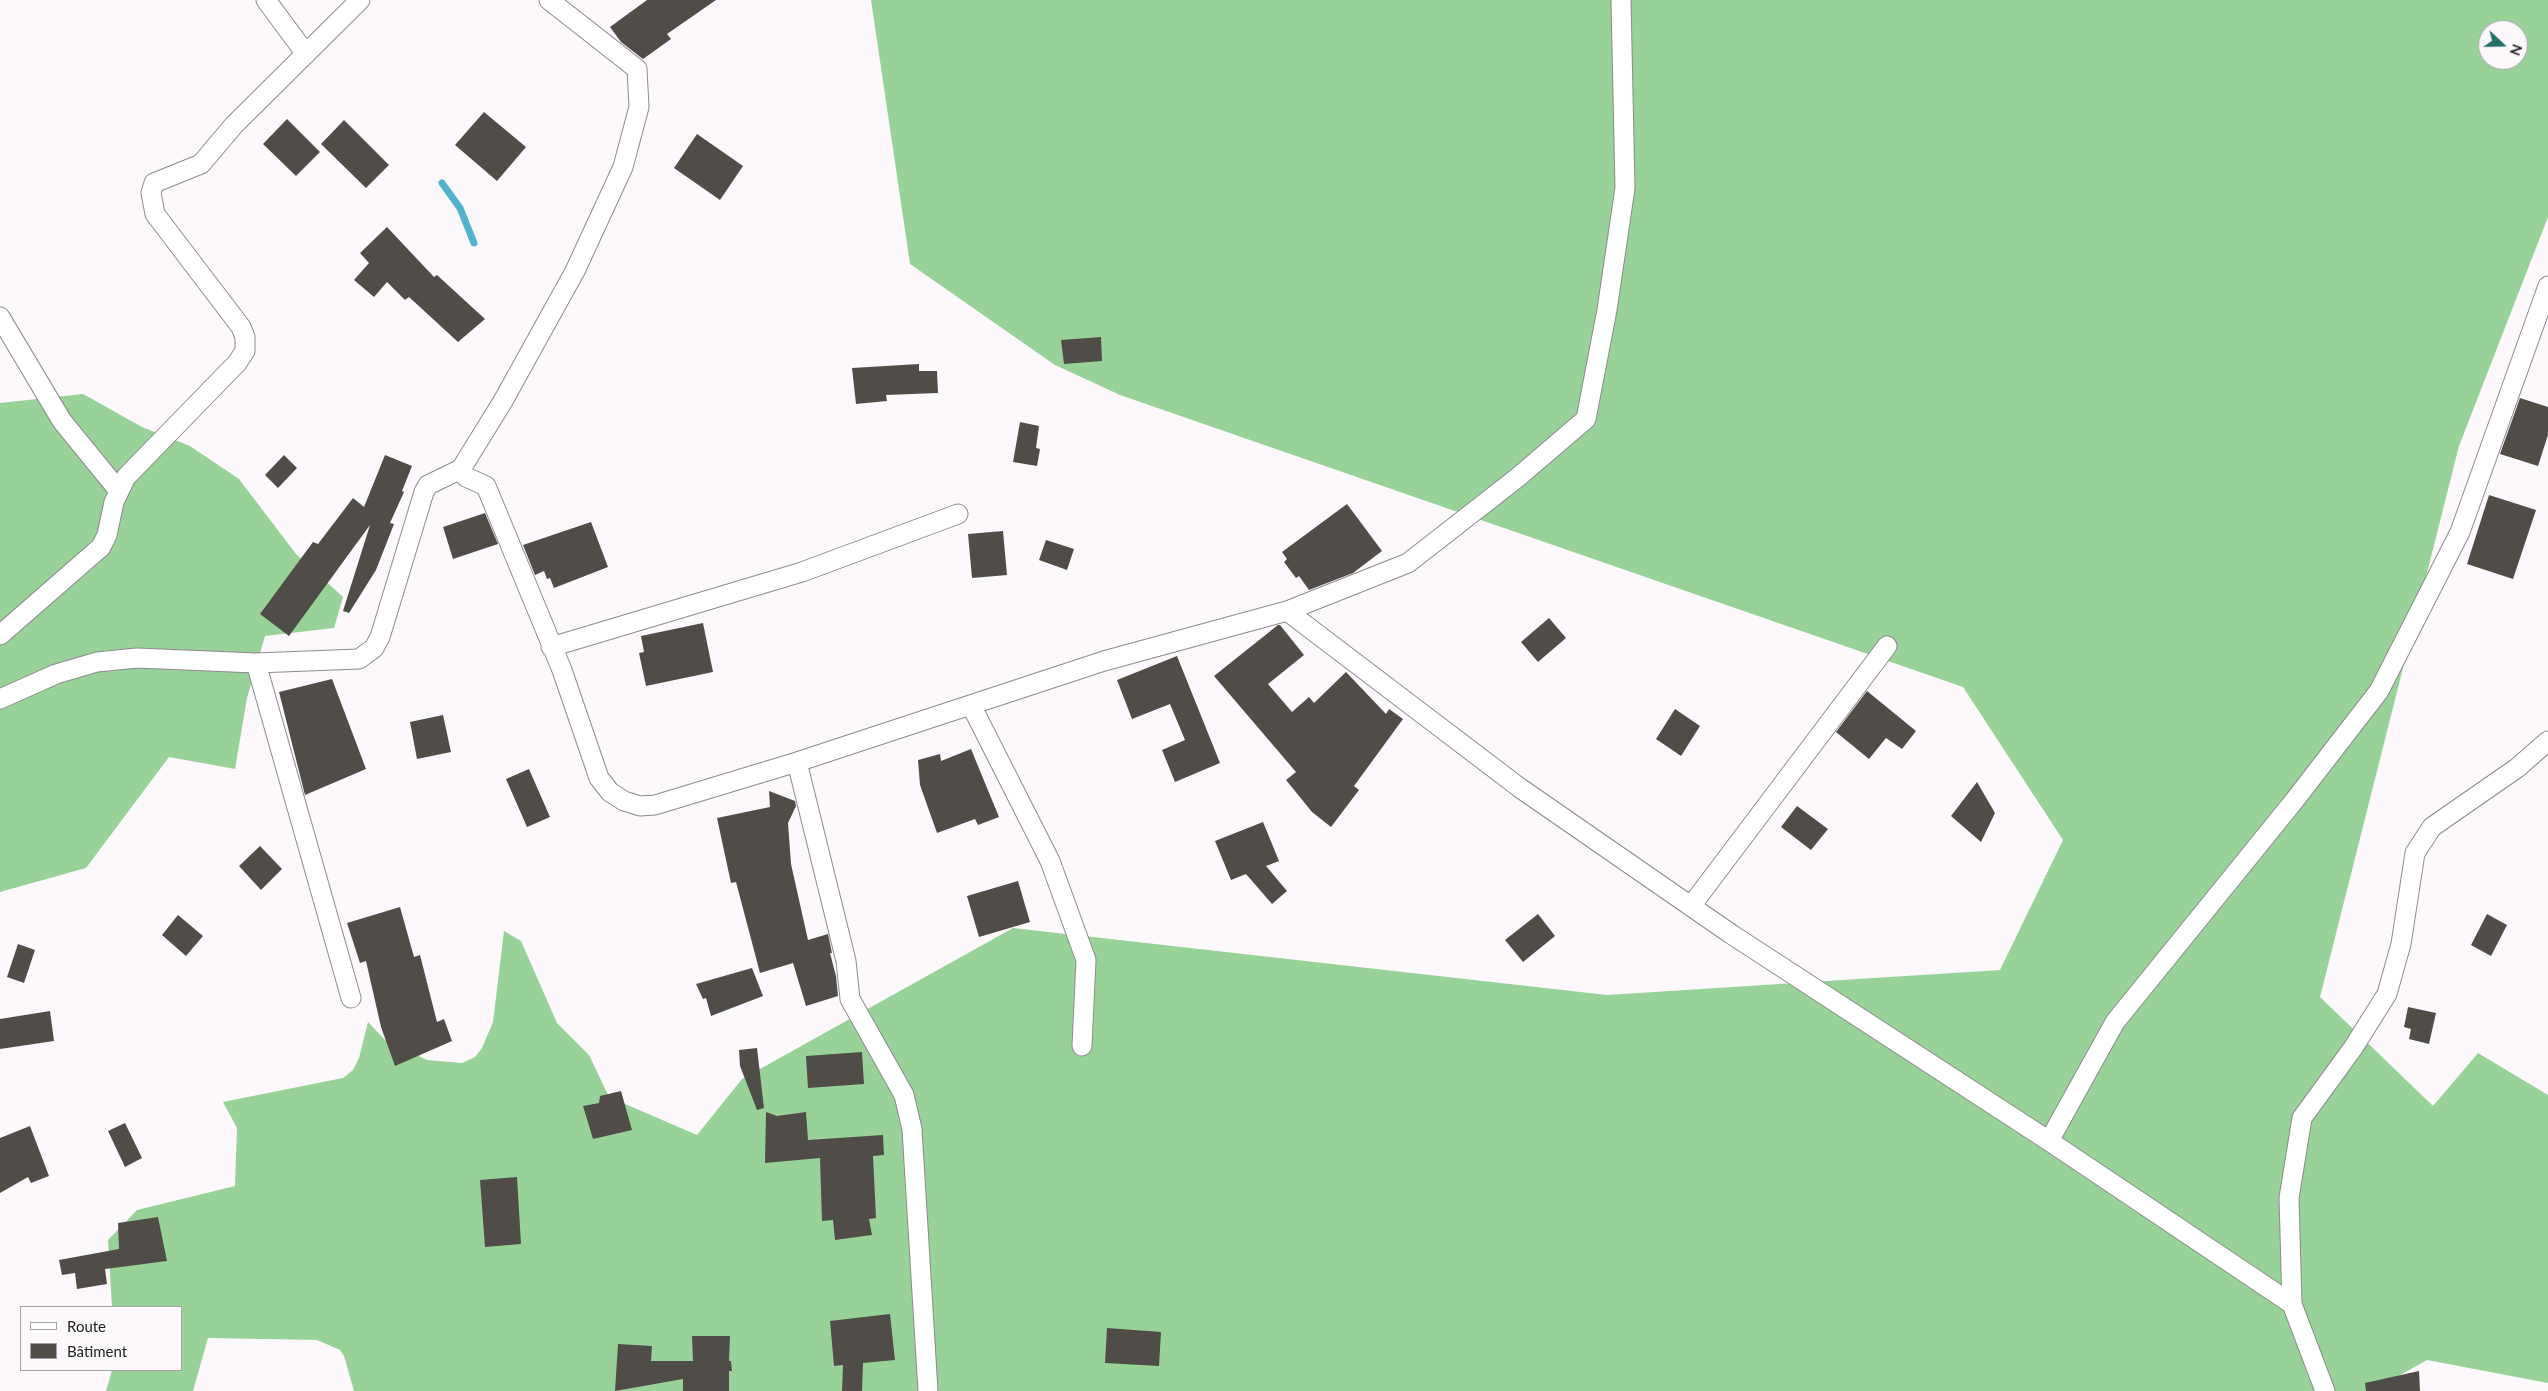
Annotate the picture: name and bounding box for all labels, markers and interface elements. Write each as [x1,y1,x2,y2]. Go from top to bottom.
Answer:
north arrow [2478,20,2528,70]
text: N [2507,42,2526,58]
legend [20,1306,182,1371]
text: Route [67,1317,106,1335]
text: Bâtiment [67,1342,127,1360]

